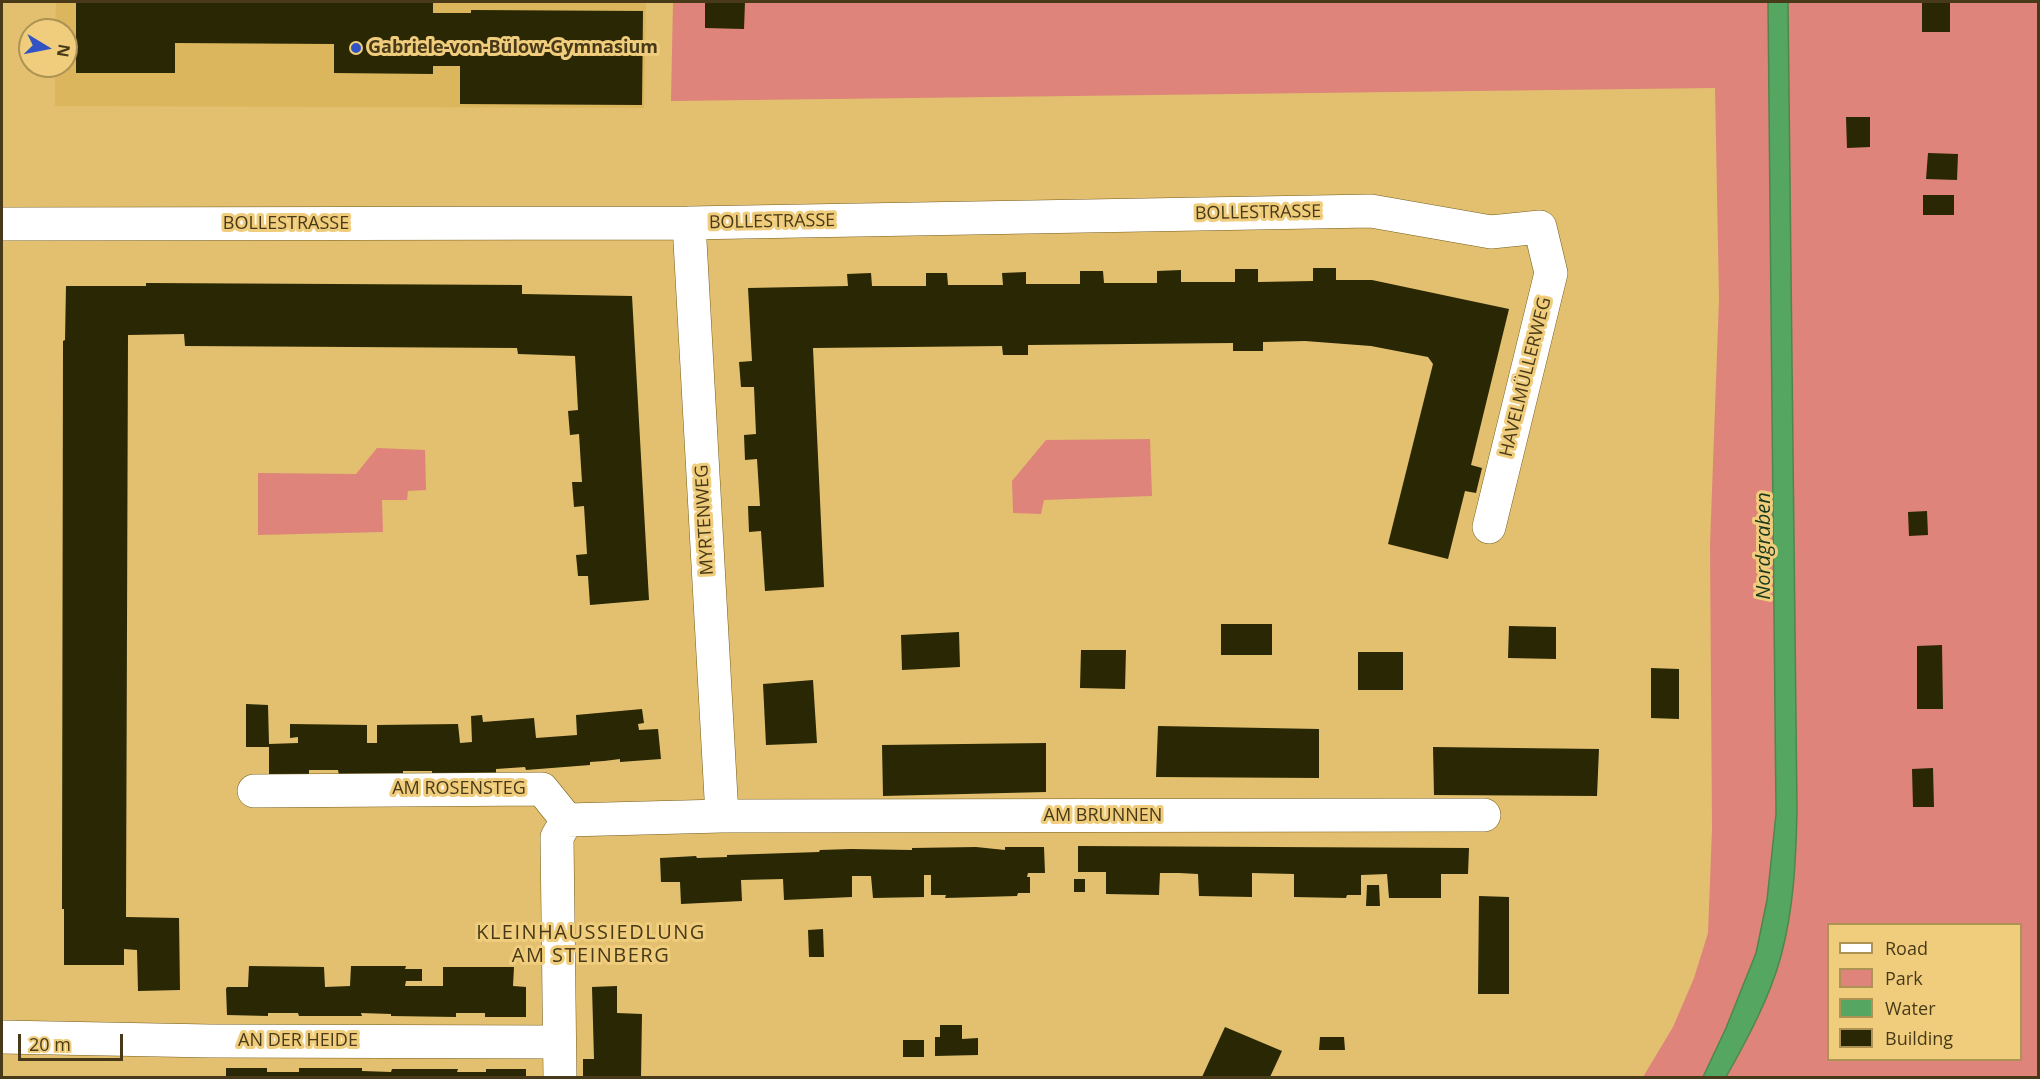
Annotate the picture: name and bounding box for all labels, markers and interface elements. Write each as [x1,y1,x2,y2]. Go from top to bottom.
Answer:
north arrow [18,18,78,78]
place label: Gabriele-von-Bülow-Gymnasium [368,37,658,59]
marker: Gabriele-von-Bülow-Gymnasium [349,41,363,55]
text: N [52,42,76,59]
street label: BOLLESTRASSE [1195,201,1321,225]
street label: BOLLESTRASSE [709,210,835,234]
street label: BOLLESTRASSE [223,213,349,235]
street label: HAVELMÜLLERWEG [1496,295,1556,459]
street label: MYRTENWEG [691,464,719,576]
water label: Nordgraben [1752,492,1776,600]
street label: AM ROSENSTEG [392,778,526,800]
street label: AM BRUNNEN [1044,805,1162,827]
district label: KLEINHAUSSIEDLUNG AM STEINBERG [476,921,706,968]
legend [1827,923,2022,1061]
text: Road [1885,936,1928,960]
text: Park [1885,966,1923,990]
text: Water [1885,996,1936,1020]
scale bar [21,1022,126,1060]
text: Building [1885,1026,1953,1050]
street label: AN DER HEIDE [238,1030,358,1052]
text: 20 m [29,1032,71,1056]

